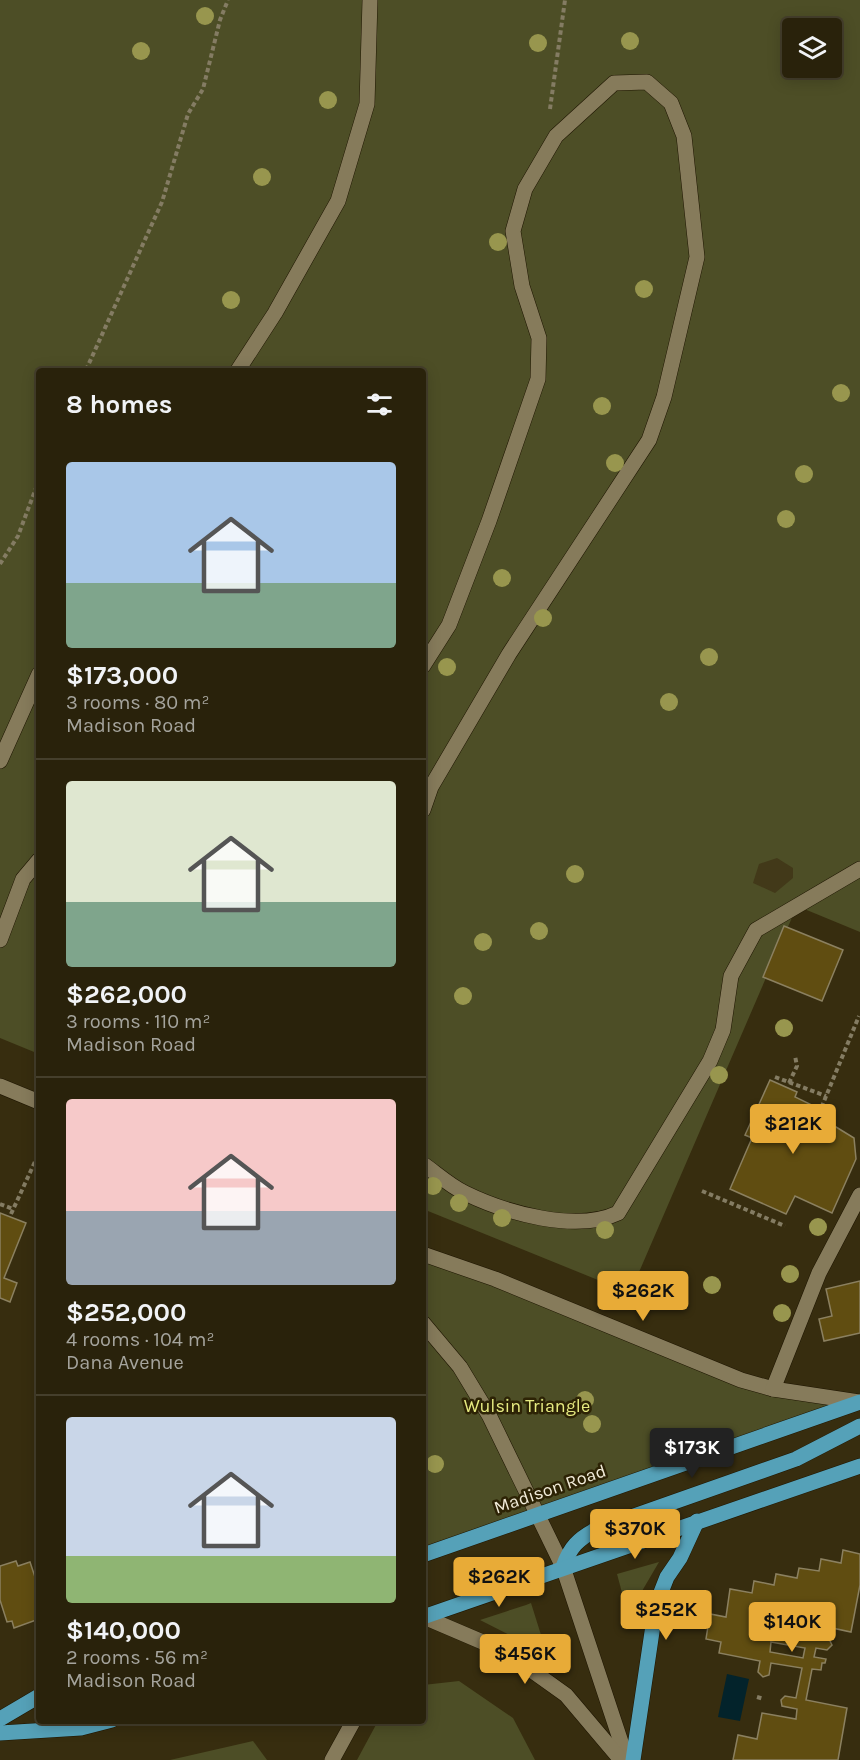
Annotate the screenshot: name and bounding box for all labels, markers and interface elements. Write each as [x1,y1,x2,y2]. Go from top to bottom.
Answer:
map controls [782,18,842,78]
button: layers [782,18,842,78]
icon: filters [363,388,396,421]
text: 8 homes [66,389,172,420]
icon: home [177,501,285,609]
text: $173,000 [66,660,178,691]
text: 3 rooms · 80 m² [66,691,210,714]
text: Madison Road [66,714,196,737]
icon: home [177,820,285,928]
text: $262,000 [66,979,187,1010]
text: 3 rooms · 110 m² [66,1010,211,1033]
text: Madison Road [66,1033,196,1056]
pin: $212K [751,1104,835,1155]
text: $212K [764,1112,822,1135]
icon: home [177,1138,285,1246]
pin: $262K [601,1271,685,1322]
text: $262K [611,1279,675,1302]
text: $252,000 [66,1297,186,1328]
text: 4 rooms · 104 m² [66,1328,214,1351]
text: Dana Avenue [66,1351,184,1374]
park label: Wulsin Triangle [464,1395,590,1417]
pin: $173K [650,1428,734,1479]
text: $173K [664,1436,720,1459]
icon: home [177,1456,285,1564]
street label: Madison Road [491,1460,609,1518]
pin: $370K [593,1509,677,1560]
text: $370K [604,1517,666,1540]
pin: $262K [457,1557,541,1608]
text: $262K [467,1565,531,1588]
pin: $252K [624,1590,708,1641]
text: $252K [635,1598,697,1621]
pin: $140K [750,1602,834,1653]
text: $140K [763,1610,821,1633]
text: $140,000 [66,1615,181,1646]
pin: $456K [483,1634,567,1685]
text: $456K [494,1642,556,1665]
text: 2 rooms · 56 m² [66,1646,208,1669]
text: Madison Road [66,1669,196,1692]

